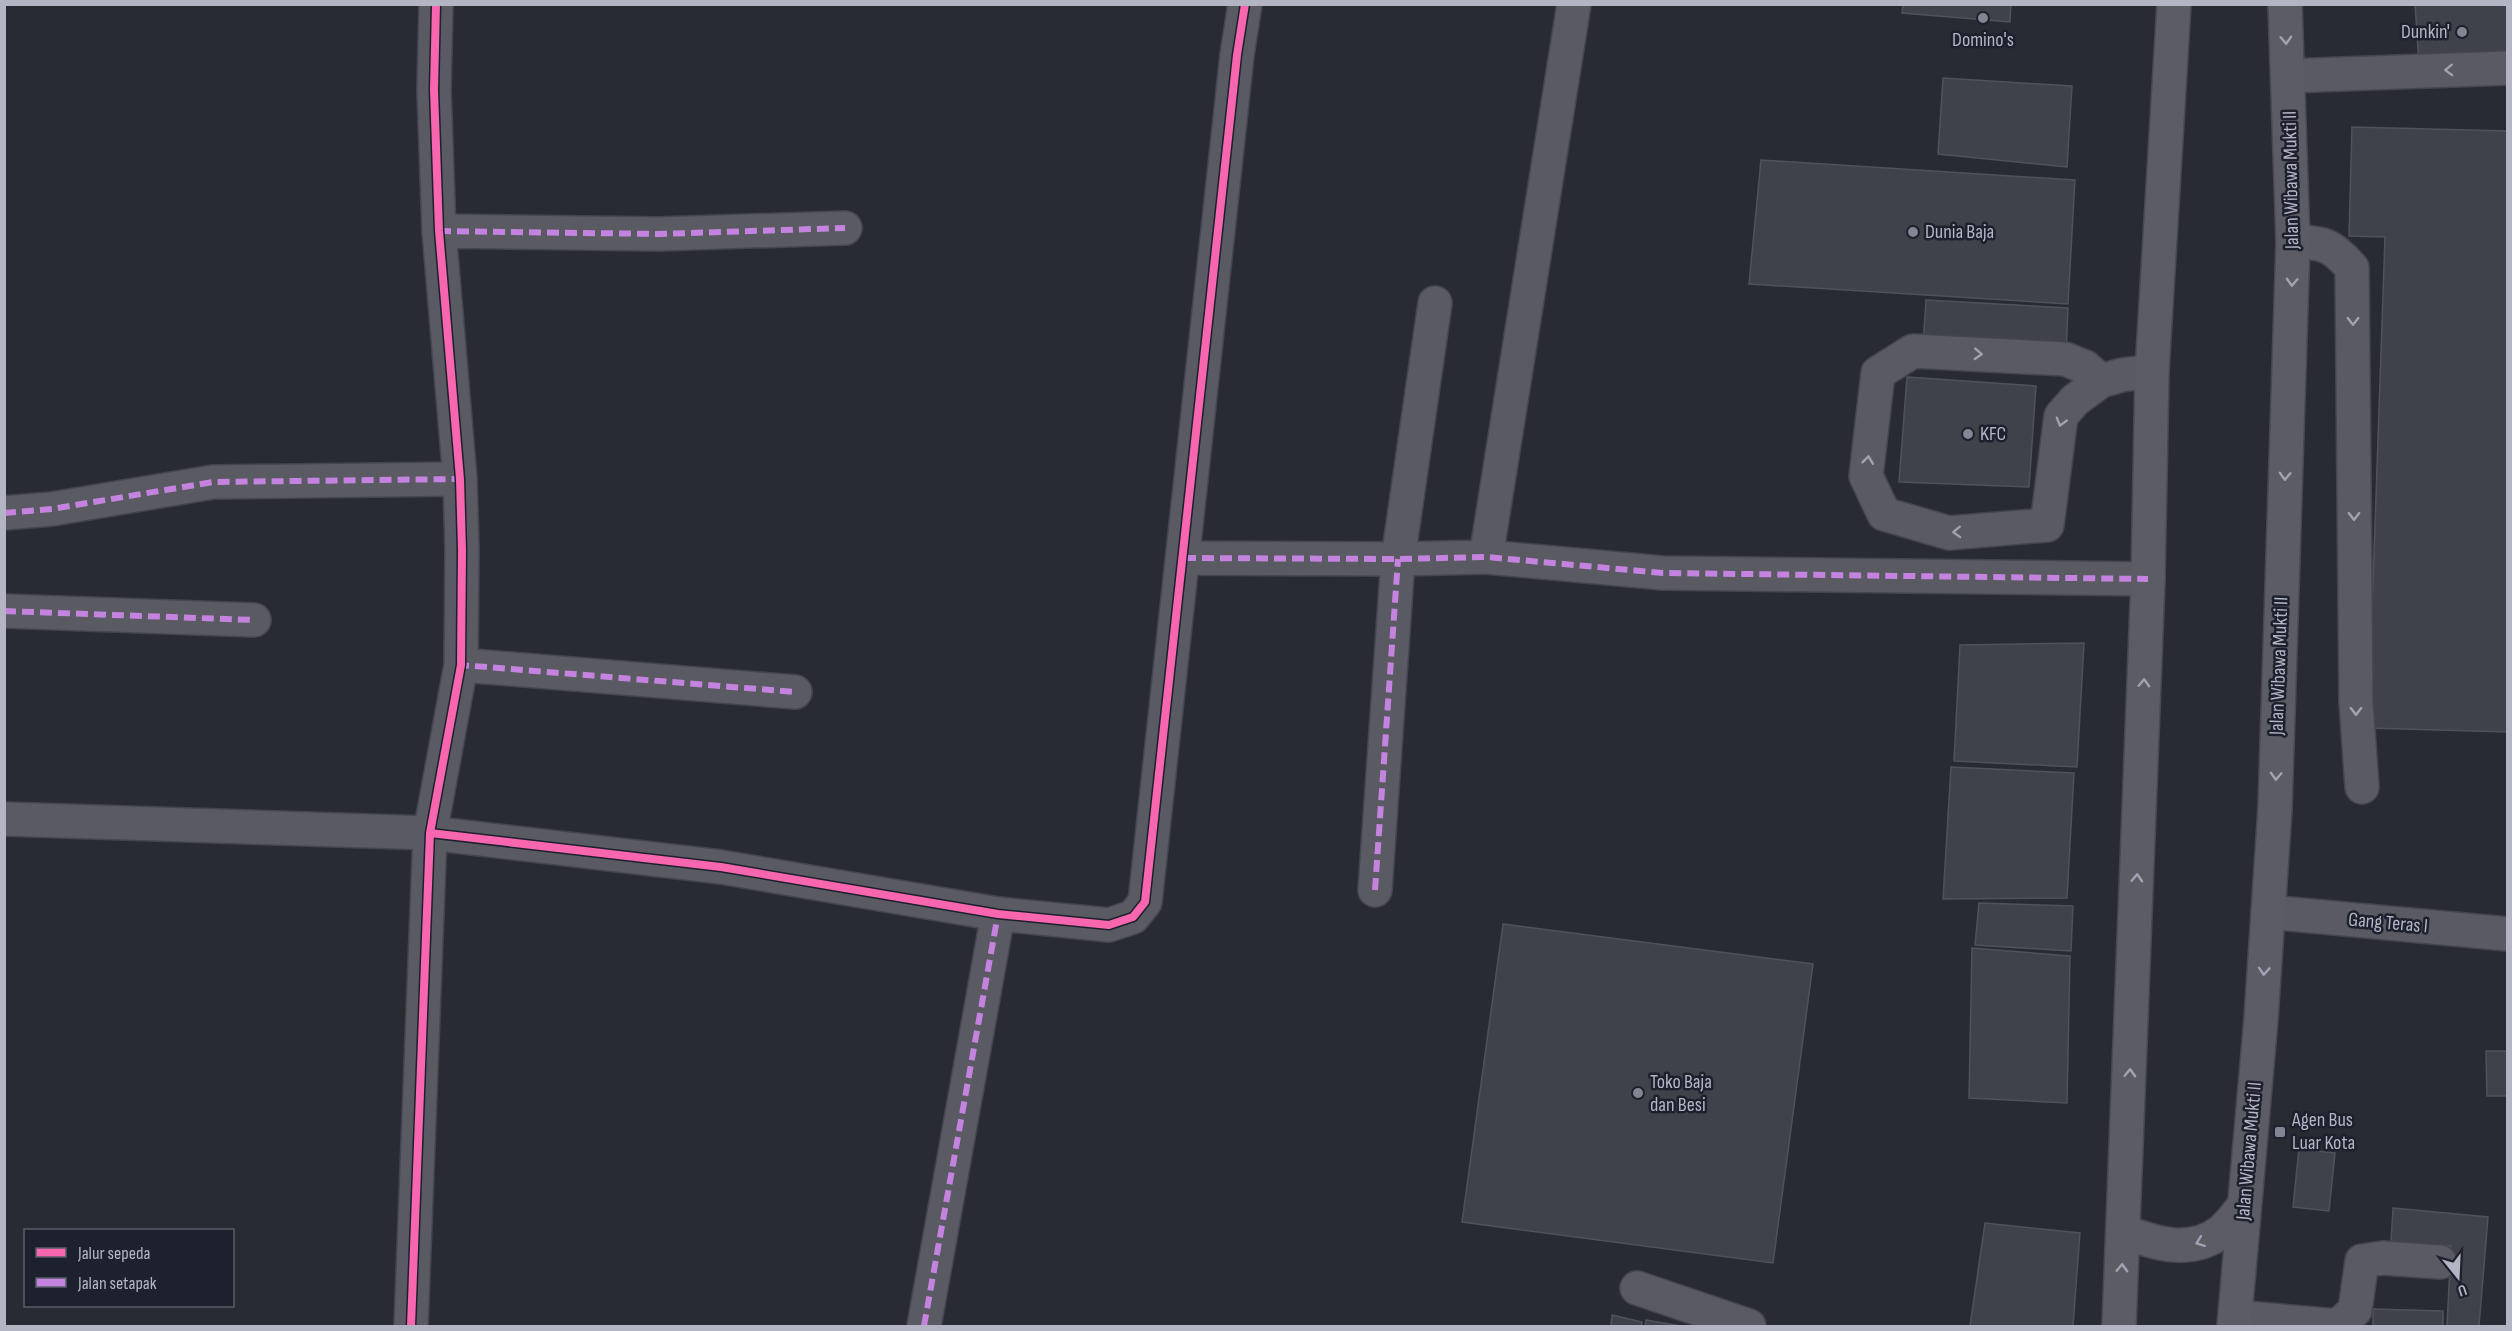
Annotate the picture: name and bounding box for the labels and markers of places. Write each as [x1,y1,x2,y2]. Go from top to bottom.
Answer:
marker: Domino's [1976,11,1990,25]
place label: Dunkin' [2401,20,2450,44]
marker: Dunkin' [2455,25,2469,39]
place label: Domino's [1952,28,2014,52]
place label: Dunia Baja [1925,220,1994,244]
marker: Dunia Baja [1906,225,1920,239]
place label: KFC [1980,422,2006,446]
marker: KFC [1961,427,1975,441]
place label: Toko Baja dan Besi [1650,1070,1712,1117]
marker: Toko Baja dan Besi [1631,1086,1645,1100]
place label: Agen Bus Luar Kota [2291,1108,2355,1155]
marker: Agen Bus Luar Kota [2273,1125,2287,1139]

